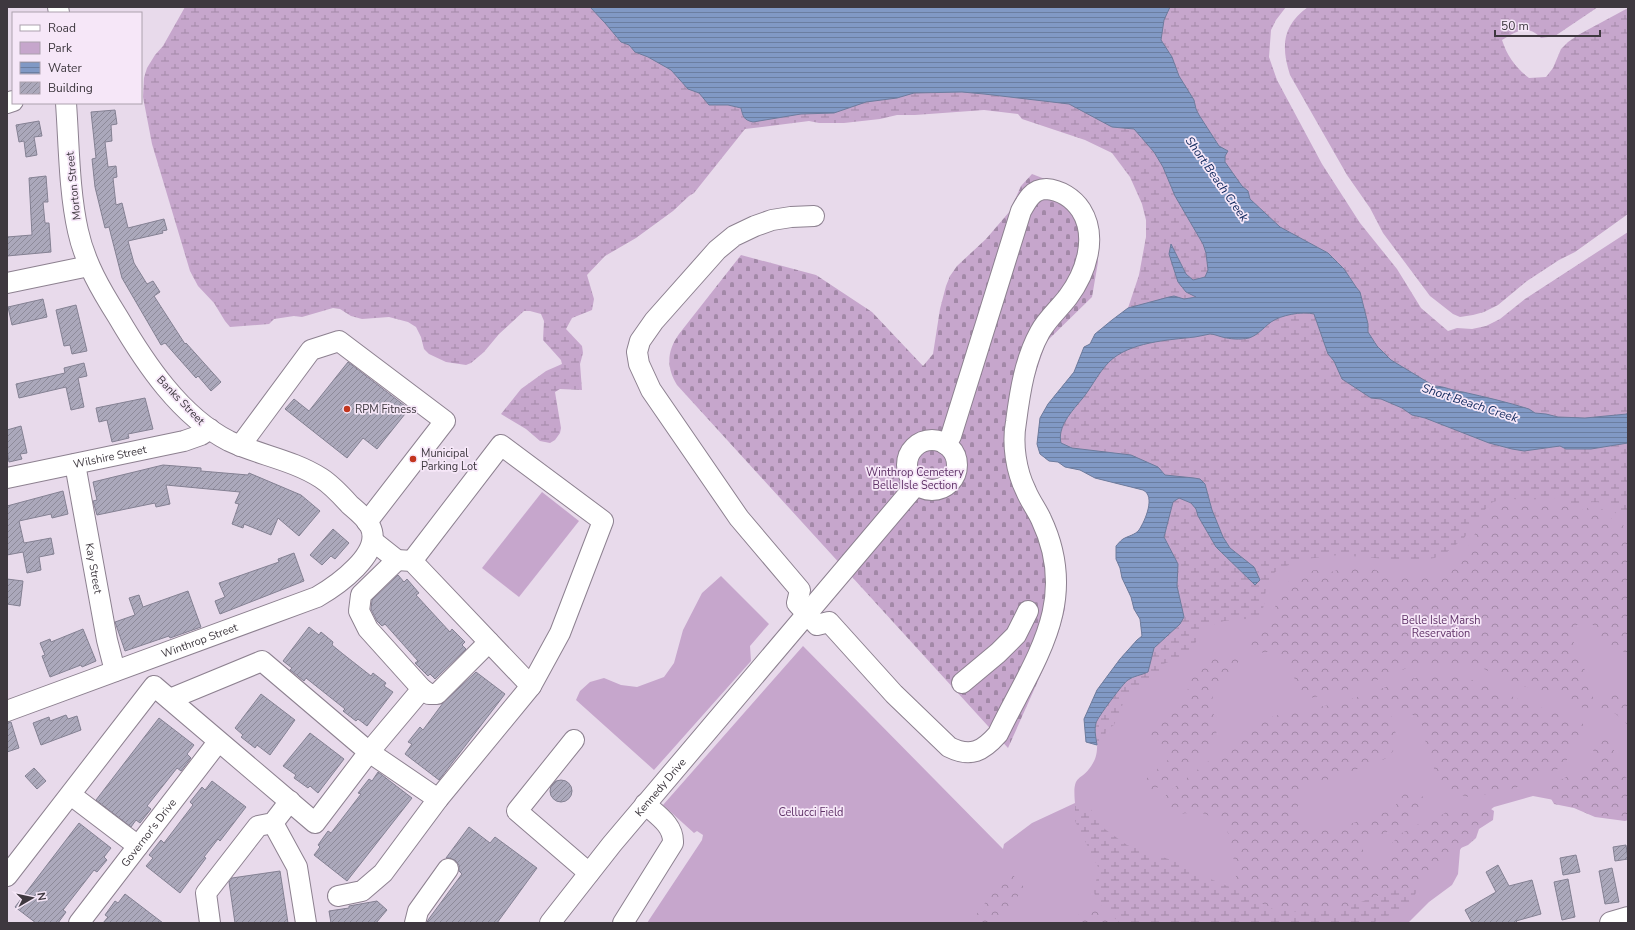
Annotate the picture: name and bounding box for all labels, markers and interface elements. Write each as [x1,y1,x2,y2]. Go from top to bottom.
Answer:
legend [12,12,142,104]
scale bar [1495,12,1600,38]
text: 50 m [1501,18,1529,34]
text: Road [48,20,76,36]
text: Park [48,40,73,56]
text: Water [48,60,82,76]
text: Building [48,80,93,96]
water label: Short Beach Creek [1182,133,1253,225]
street label: Morton Street [62,151,85,221]
street label: Banks Street [153,372,208,428]
water label: Short Beach Creek [1420,380,1521,426]
place label: RPM Fitness [355,402,417,417]
marker: RPM Fitness [342,404,352,414]
street label: Wilshire Street [72,442,148,472]
place label: Municipal Parking Lot [421,446,477,474]
marker: Municipal Parking Lot [408,454,418,464]
park label: Winthrop Cemetery Belle Isle Section [866,465,964,493]
street label: Kay Street [82,542,105,595]
park label: Belle Isle Marsh Reservation [1401,613,1481,641]
street label: Winthrop Street [159,620,240,662]
street label: Kennedy Drive [632,755,690,820]
street label: Governor's Drive [118,796,180,870]
park label: Cellucci Field [778,805,844,820]
north arrow [12,878,52,918]
text: N [33,891,49,902]

